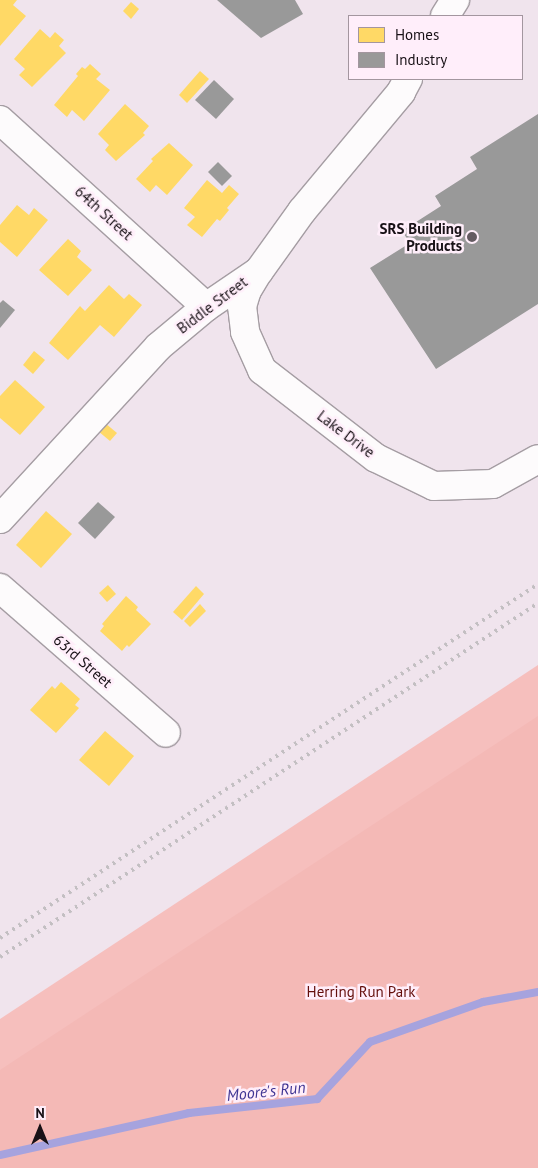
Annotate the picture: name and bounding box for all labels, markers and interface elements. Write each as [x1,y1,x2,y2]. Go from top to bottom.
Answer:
legend [348,15,523,80]
text: Homes [395,25,439,44]
text: Industry [395,50,447,69]
street label: 64th Street [71,182,137,244]
place label: SRS Building Products [380,219,462,254]
marker: SRS Building Products [466,231,478,243]
street label: Biddle Street [173,273,251,337]
street label: Lake Drive [314,407,378,461]
street label: 63rd Street [50,631,116,691]
park label: Herring Run Park [307,983,415,1001]
water label: Moore's Run [226,1077,306,1105]
north arrow [15,1103,65,1153]
text: N [35,1104,45,1122]

